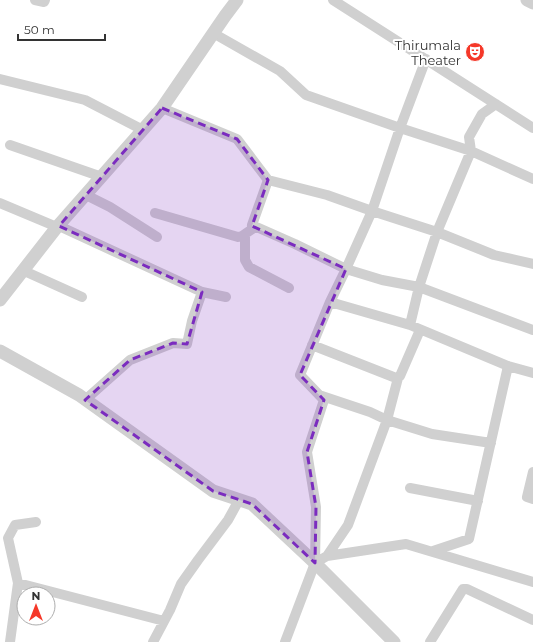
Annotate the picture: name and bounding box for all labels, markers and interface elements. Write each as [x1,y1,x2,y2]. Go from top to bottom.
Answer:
scale bar [18,16,105,42]
text: 50 m [24,22,55,37]
place label: Thirumala Theater [395,37,461,68]
theatre icon: Thirumala Theater [464,41,486,63]
north arrow [16,586,56,626]
text: N [32,589,40,603]

